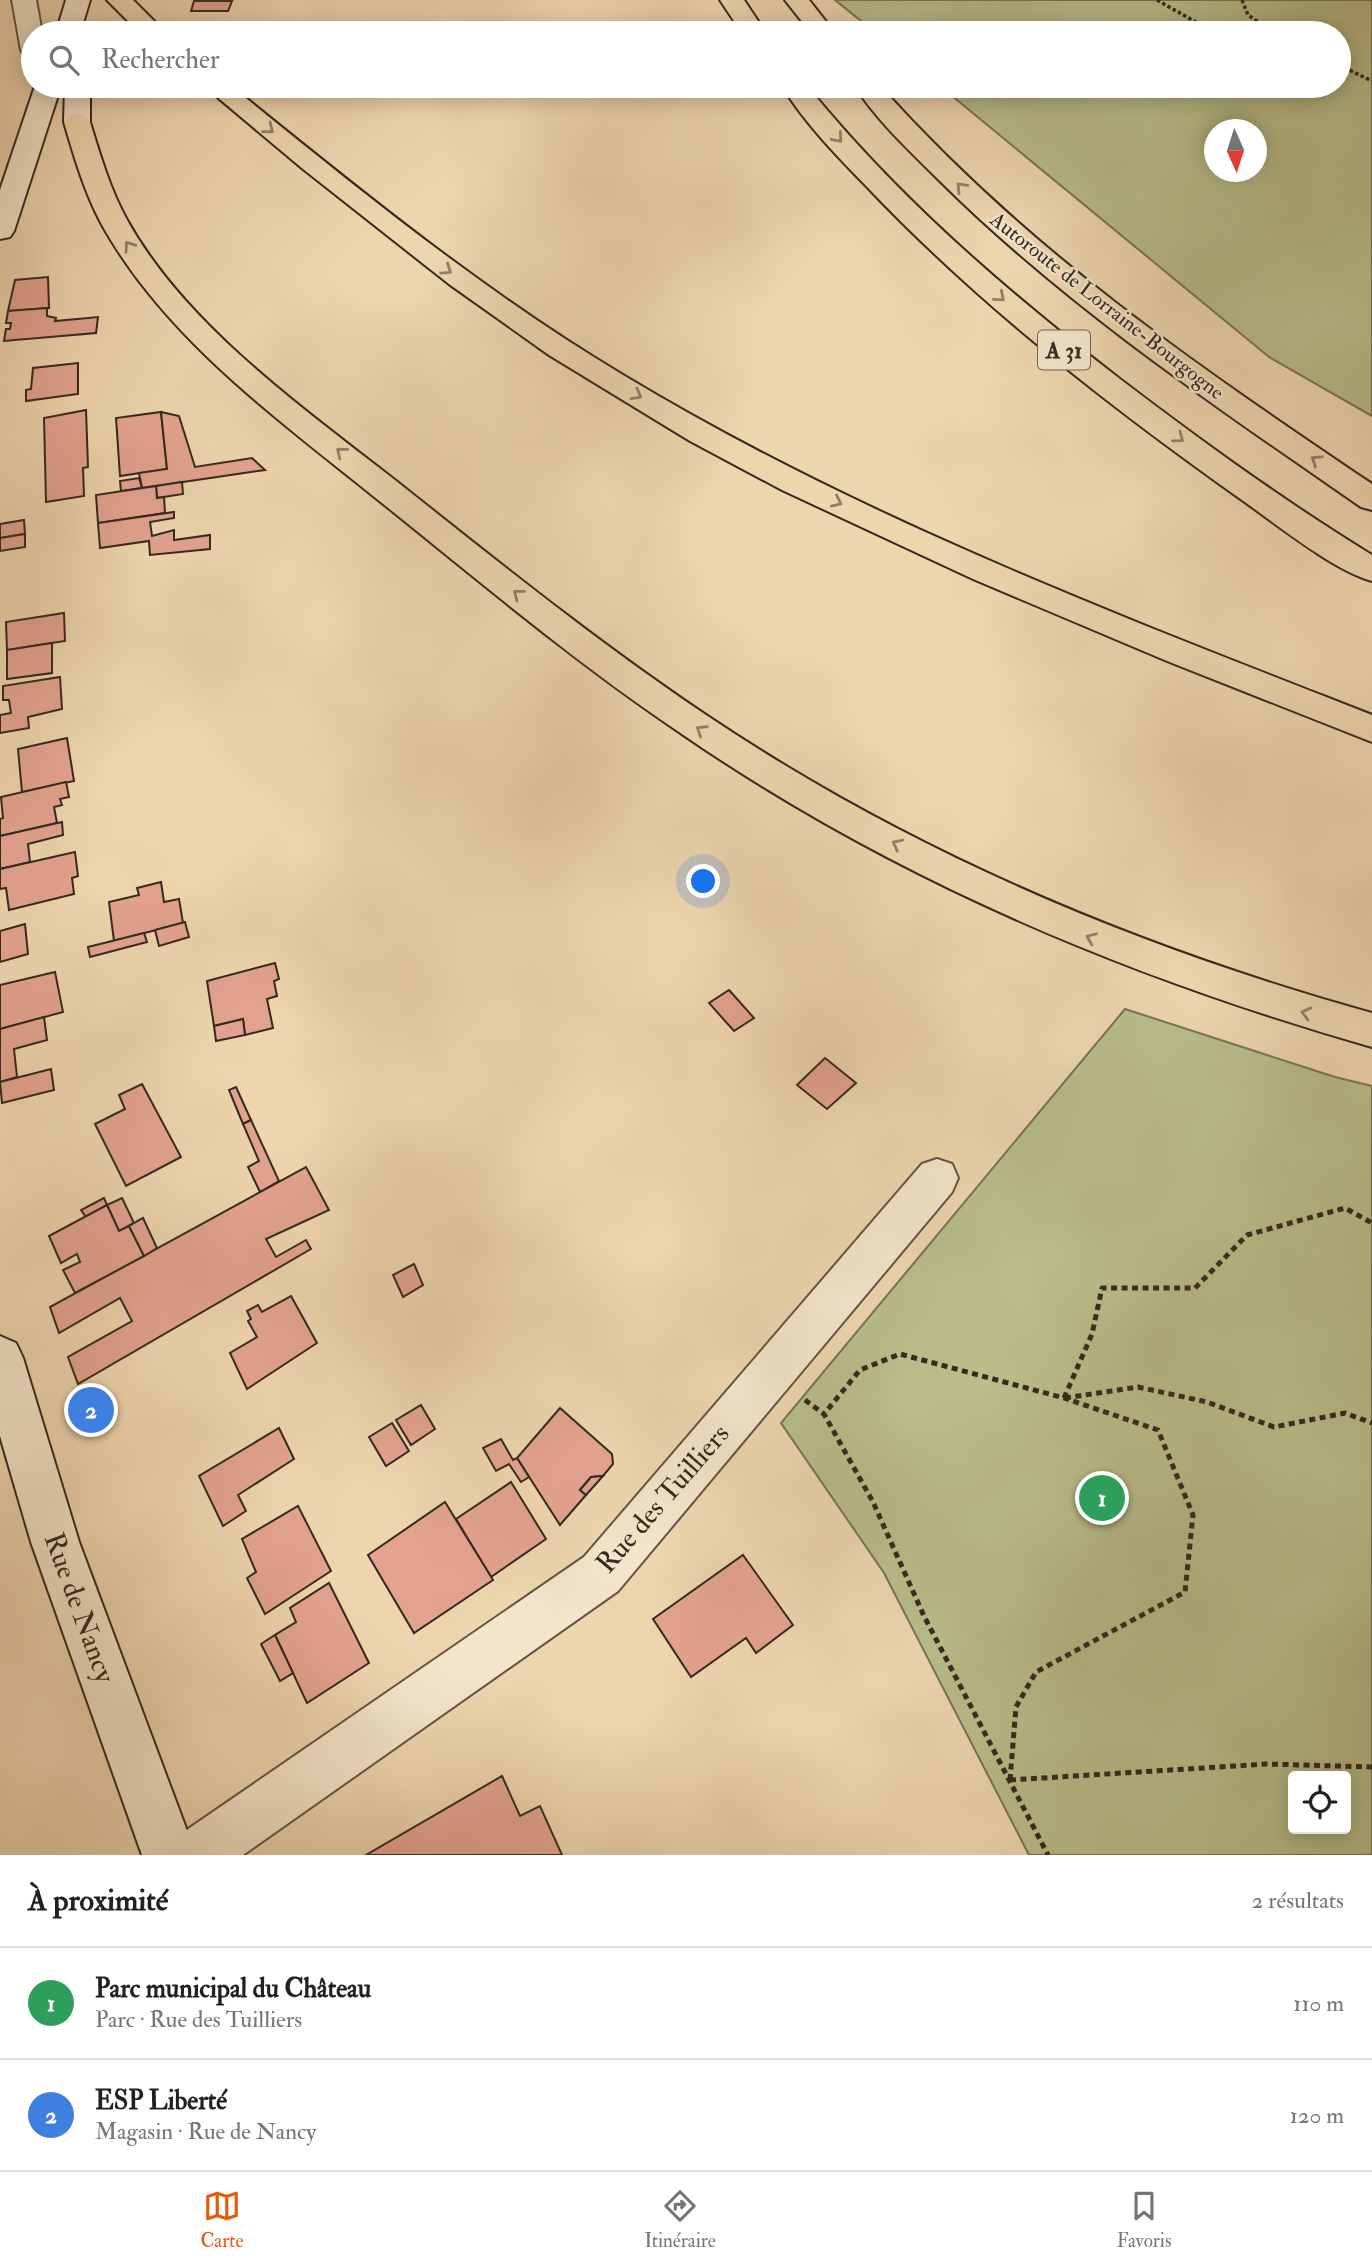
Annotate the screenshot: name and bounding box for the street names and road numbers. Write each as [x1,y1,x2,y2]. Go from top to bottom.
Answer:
street label: Autoroute de Lorraine-Bourgogne [984,206,1230,406]
road number: A 31 [1038,330,1090,370]
street label: Rue des Tuilliers [589,1417,737,1581]
street label: Rue de Nancy [36,1528,123,1688]

